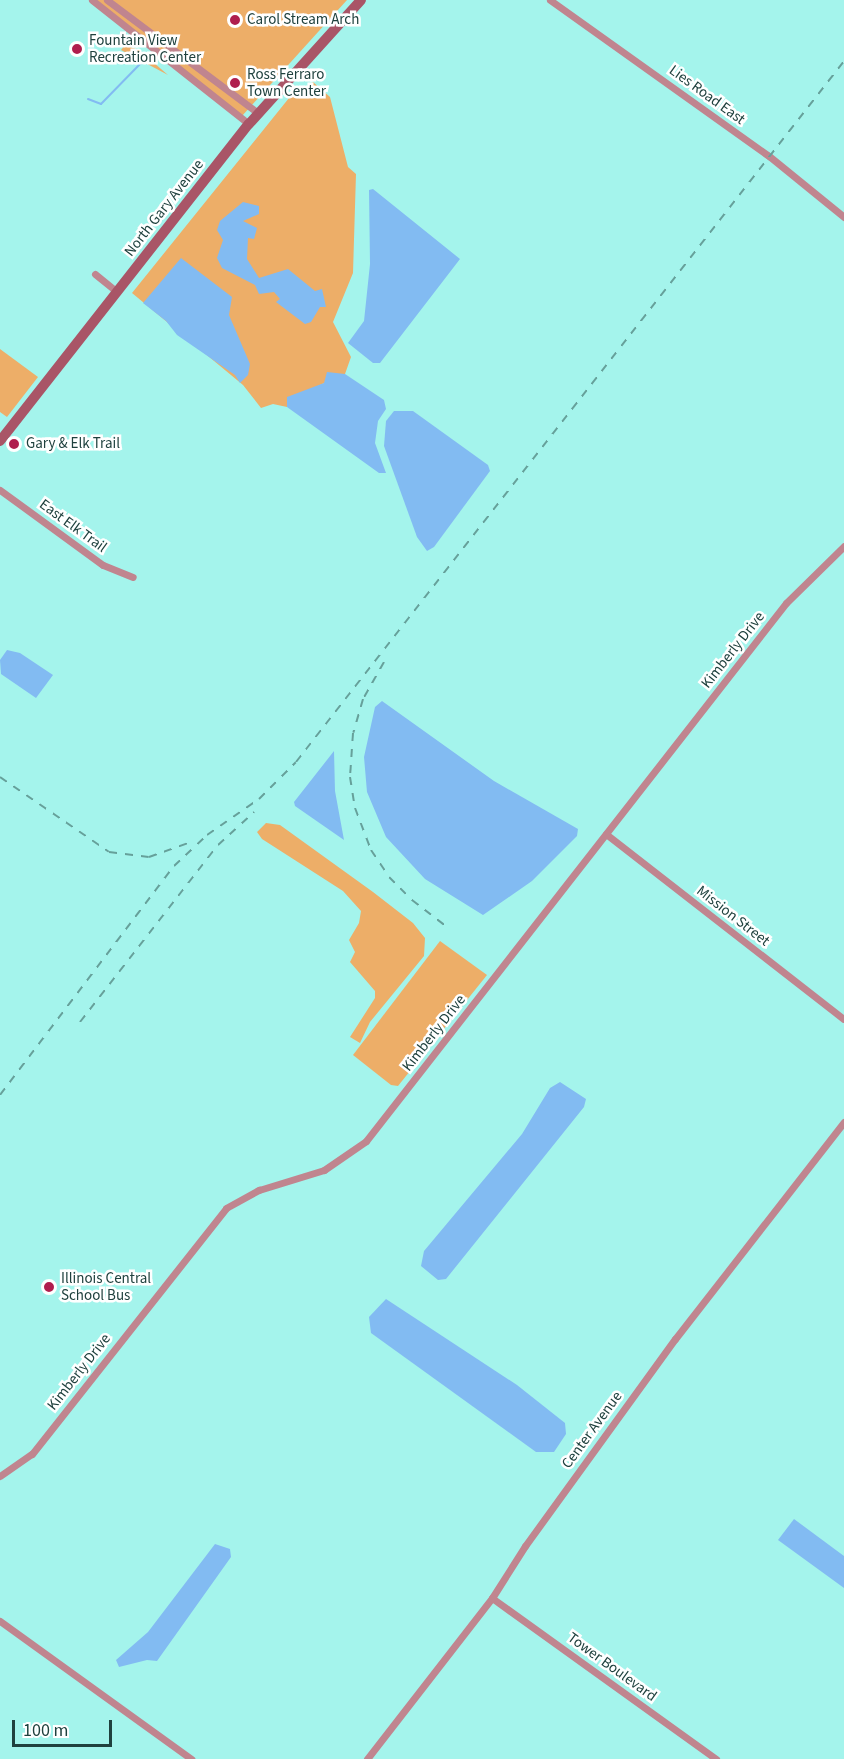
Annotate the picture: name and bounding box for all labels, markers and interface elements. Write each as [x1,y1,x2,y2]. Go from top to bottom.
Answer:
place label: Carol Stream Arch [247,11,359,29]
marker: Carol Stream Arch [228,13,242,27]
place label: Fountain View Recreation Center [89,31,201,66]
marker: Fountain View Recreation Center [70,42,84,56]
street label: Lies Road East [666,61,748,129]
place label: Ross Ferraro Town Center [247,65,326,100]
marker: Ross Ferraro Town Center [228,76,242,90]
street label: North Gary Avenue [121,156,207,260]
place label: Gary & Elk Trail [26,435,120,453]
marker: Gary & Elk Trail [7,437,21,451]
street label: East Elk Trail [36,496,110,556]
street label: Kimberly Drive [698,608,768,692]
street label: Mission Street [693,882,773,950]
street label: Kimberly Drive [399,991,469,1075]
place label: Illinois Central School Bus [61,1269,151,1304]
marker: Illinois Central School Bus [42,1280,56,1294]
street label: Kimberly Drive [44,1330,114,1414]
street label: Center Avenue [558,1388,626,1472]
street label: Tower Boulevard [564,1629,660,1705]
scale bar [15,1708,116,1746]
text: 100 m [23,1718,68,1743]

